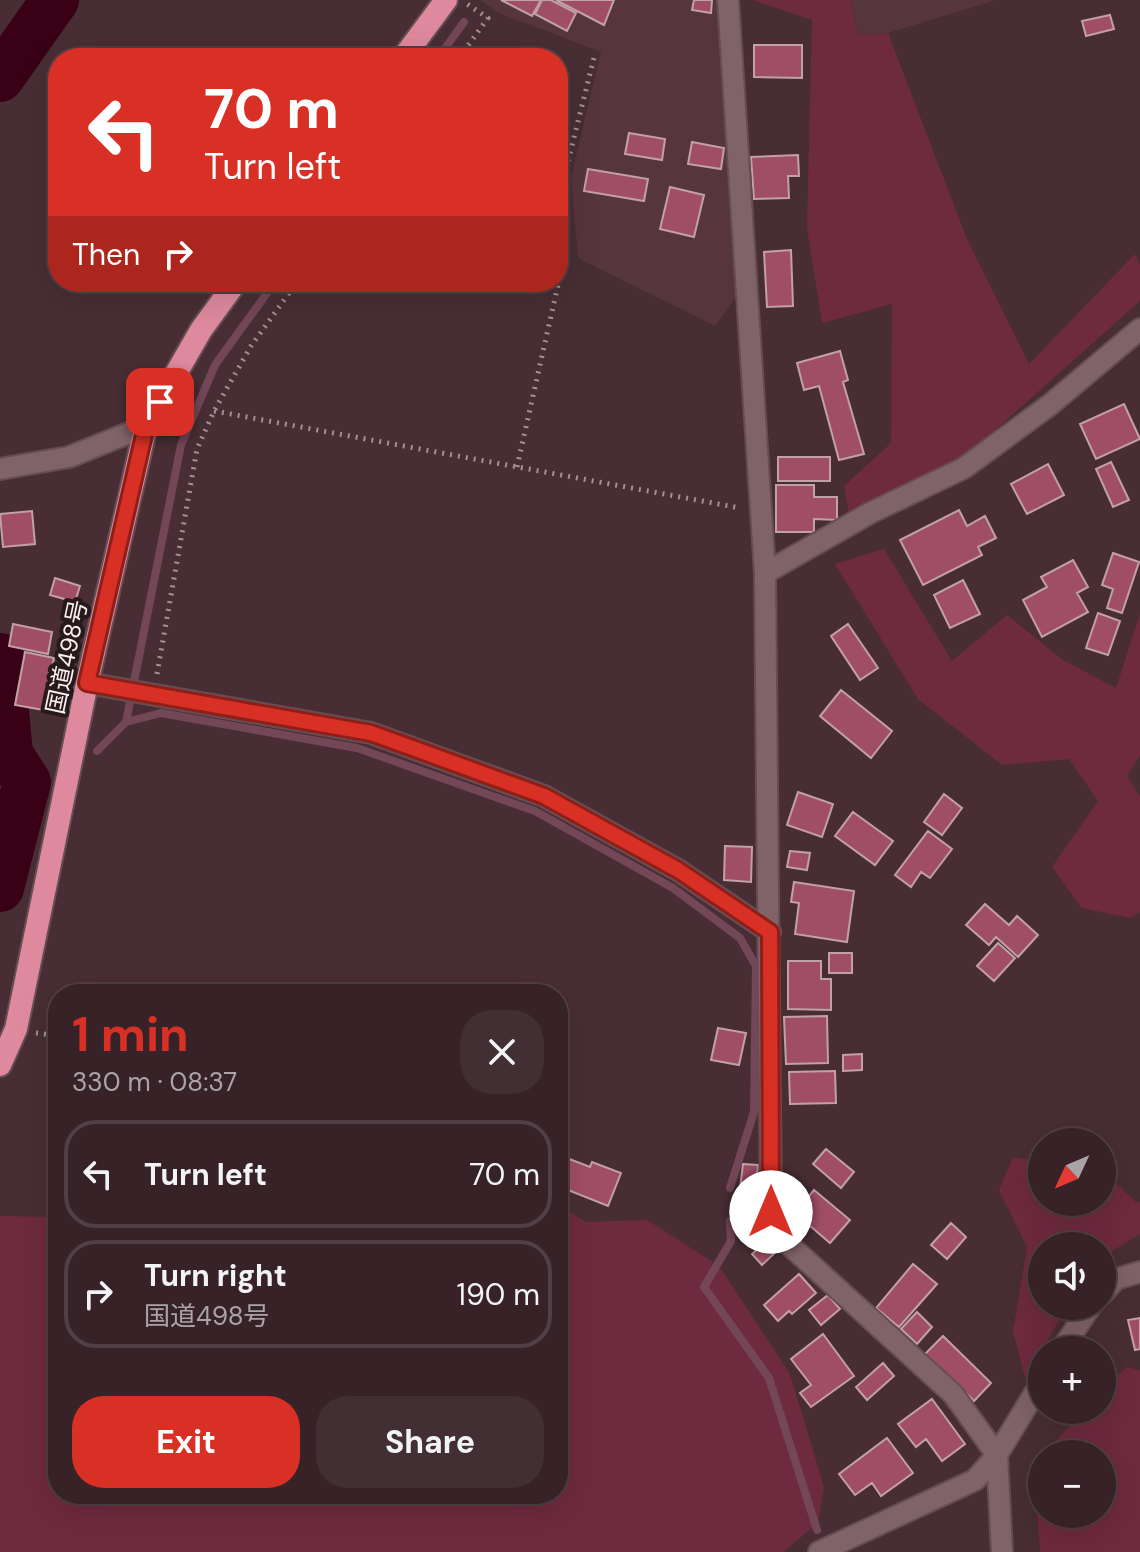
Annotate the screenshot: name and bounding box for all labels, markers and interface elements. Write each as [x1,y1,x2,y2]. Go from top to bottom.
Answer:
text: 70 m [204,72,339,145]
icon: left [72,80,176,184]
text: Turn left [204,143,341,190]
icon: right [156,232,200,276]
text: Then [72,235,140,274]
pin [126,368,194,436]
icon: arrive [138,380,182,424]
street label: 国道498号 [39,597,94,717]
text: 1 min [72,1003,189,1066]
button: close [460,1010,544,1094]
text: 330 m · 08:37 [72,1065,237,1099]
north arrow [1028,1128,1116,1216]
map controls [1028,1128,1116,1528]
icon: left [76,1152,120,1196]
text: Turn left [144,1155,267,1194]
text: 70 m [469,1155,540,1194]
position arrow [729,1170,813,1254]
button: sound [1028,1232,1116,1320]
text: Turn right [144,1256,287,1295]
icon: right [76,1272,120,1316]
text: 190 m [457,1275,540,1314]
text: 国道498号 [144,1299,269,1333]
button: + [1028,1336,1116,1424]
button: Exit [72,1396,300,1488]
button: Share [316,1396,544,1488]
button: − [1028,1440,1116,1528]

